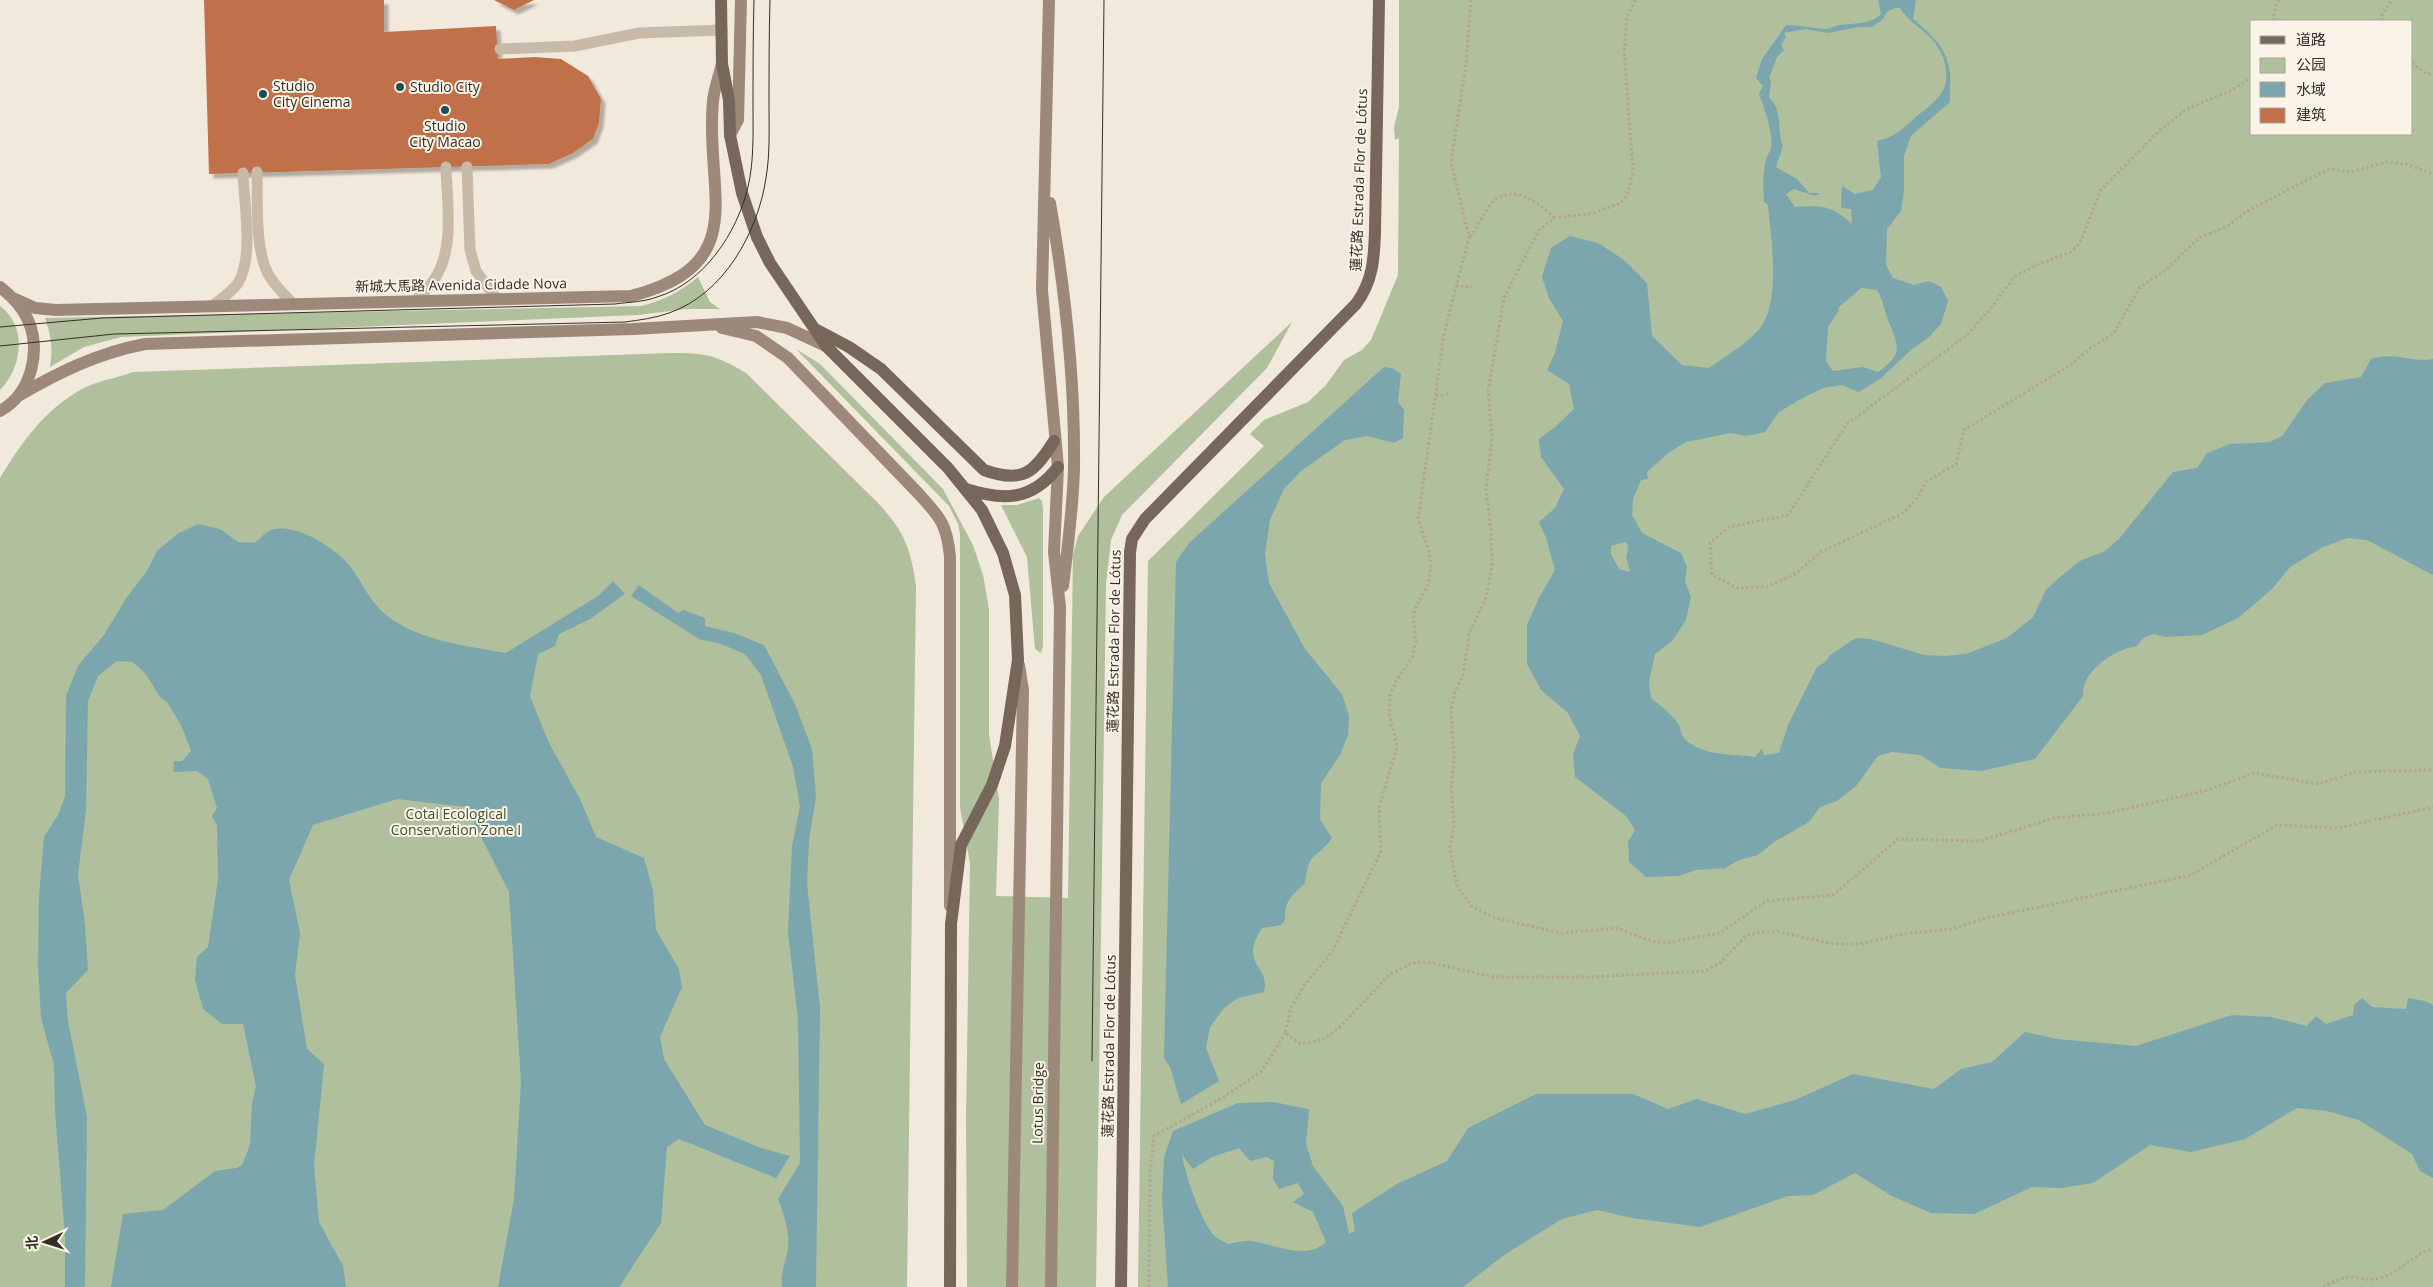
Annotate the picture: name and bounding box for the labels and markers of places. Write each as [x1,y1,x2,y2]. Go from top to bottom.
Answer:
place label: Studio City Cinema [273,76,351,111]
place label: Studio City [410,77,481,96]
marker: Studio City [394,81,406,93]
marker: Studio City Cinema [257,88,269,100]
marker: Studio City Macao [439,104,451,116]
place label: Studio City Macao [409,116,481,151]

